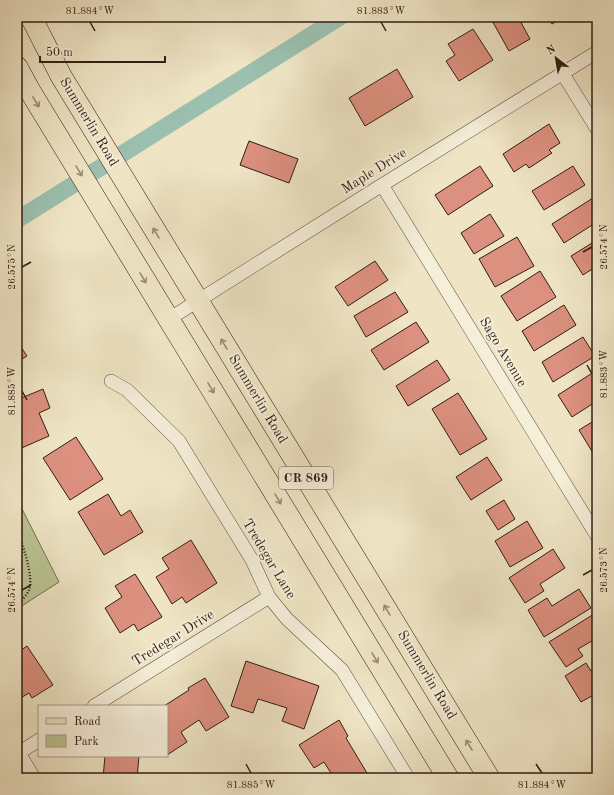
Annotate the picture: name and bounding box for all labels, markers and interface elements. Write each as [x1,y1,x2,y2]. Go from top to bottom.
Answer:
text: 81.884°W [66,6,114,16]
text: 81.883°W [357,6,405,16]
scale bar [40,38,165,64]
north arrow [536,38,576,78]
text: N [545,44,559,58]
text: 50 m [46,46,73,59]
street label: Summerlin Road [57,75,121,169]
one-way arrow [32,96,40,107]
street label: Maple Drive [339,146,409,196]
one-way arrow [75,165,83,177]
text: 26.574°N [599,224,609,270]
one-way arrow [152,227,160,239]
text: 26.575°N [7,244,17,290]
one-way arrow [139,272,148,283]
street label: Sago Avenue [477,315,529,389]
one-way arrow [220,339,228,350]
text: 81.883°W [599,350,609,398]
street label: Summerlin Road [226,352,290,446]
text: 81.885°W [7,367,17,415]
one-way arrow [207,382,215,394]
road number: CR 869 [279,467,333,489]
one-way arrow [275,493,283,505]
street label: Tredegar Lane [240,517,298,601]
text: 26.573°N [599,547,609,593]
text: 26.574°N [7,567,17,613]
one-way arrow [382,604,390,616]
street label: Tredegar Drive [130,607,216,669]
street label: Summerlin Road [395,628,459,722]
one-way arrow [372,652,380,664]
legend [38,705,168,757]
text: Road [74,716,101,728]
text: Park [74,736,99,748]
one-way arrow [465,740,473,751]
text: 81.885°W [227,780,275,790]
text: 81.884°W [518,780,566,790]

